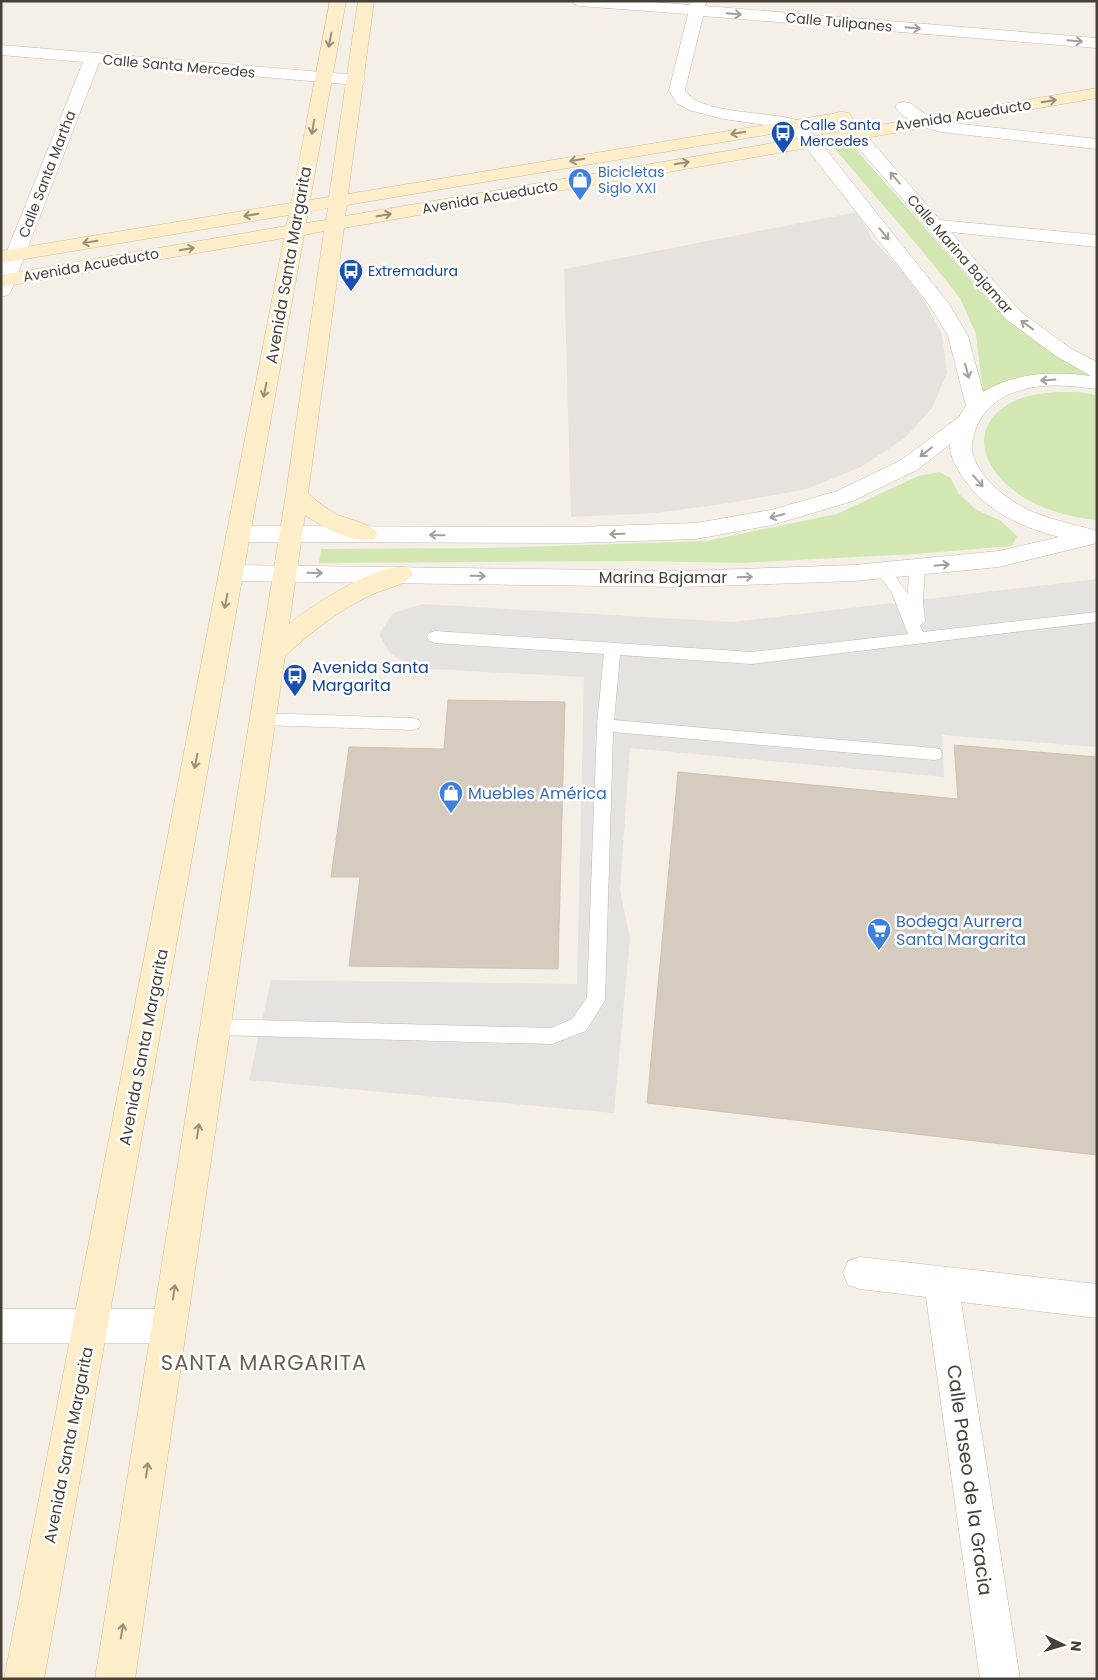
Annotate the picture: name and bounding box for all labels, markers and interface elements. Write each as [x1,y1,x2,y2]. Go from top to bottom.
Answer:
street label: Calle Tulipanes [785,7,893,37]
one-way arrow [725,9,741,18]
one-way arrow [905,24,921,33]
one-way arrow [325,32,334,48]
one-way arrow [1067,37,1083,46]
street label: Calle Santa Mercedes [102,49,256,83]
street label: Avenida Acueducto [893,94,1033,136]
one-way arrow [1041,95,1057,105]
street label: Calle Santa Martha [14,108,80,240]
place label: Calle Santa Mercedes [800,115,881,151]
one-way arrow [308,118,318,134]
bus stop icon: Calle Santa Mercedes [770,120,796,154]
one-way arrow [730,129,746,139]
one-way arrow [570,156,586,166]
one-way arrow [673,158,689,168]
place label: Bicicletas Siglo XXI [598,162,664,198]
street label: Avenida Santa Margarita [260,165,317,365]
shop icon: Bicicletas Siglo XXI [567,167,593,201]
one-way arrow [890,172,901,185]
street label: Avenida Acueducto [421,175,560,219]
street label: Calle Marina Bajamar [903,190,1017,318]
one-way arrow [375,209,391,219]
one-way arrow [243,210,259,220]
one-way arrow [878,227,889,240]
one-way arrow [83,237,99,247]
street label: Avenida Acueducto [22,243,161,287]
one-way arrow [179,243,195,253]
bus stop icon: Extremadura [338,258,364,292]
place label: Extremadura [368,261,458,281]
one-way arrow [1021,320,1034,331]
one-way arrow [963,362,972,378]
one-way arrow [1041,376,1057,385]
one-way arrow [260,381,270,397]
one-way arrow [920,447,933,458]
one-way arrow [972,475,984,488]
one-way arrow [770,511,786,521]
one-way arrow [609,529,625,539]
one-way arrow [429,530,445,540]
one-way arrow [934,560,950,570]
street label: Marina Bajamar [599,566,727,589]
one-way arrow [306,568,323,578]
one-way arrow [469,571,485,580]
one-way arrow [737,572,753,581]
one-way arrow [221,593,230,609]
place label: Avenida Santa Margarita [312,656,429,697]
bus stop icon: Avenida Santa Margarita [282,663,308,697]
one-way arrow [191,752,201,768]
shop icon: Muebles América [438,780,464,814]
place label: Muebles América [468,782,607,805]
place label: Bodega Aurrera Santa Margarita [896,910,1026,951]
supermarket icon: Bodega Aurrera Santa Margarita [866,917,892,951]
street label: Avenida Santa Margarita [113,947,174,1147]
one-way arrow [193,1124,203,1140]
one-way arrow [169,1284,179,1300]
street label: Avenida Santa Margarita [38,1345,99,1545]
district label: SANTA MARGARITA [161,1348,367,1377]
street label: Calle Paseo de la Gracia [940,1363,999,1597]
one-way arrow [142,1462,152,1478]
north arrow [1038,1620,1088,1670]
one-way arrow [118,1623,128,1639]
text: N [1066,1640,1086,1652]

